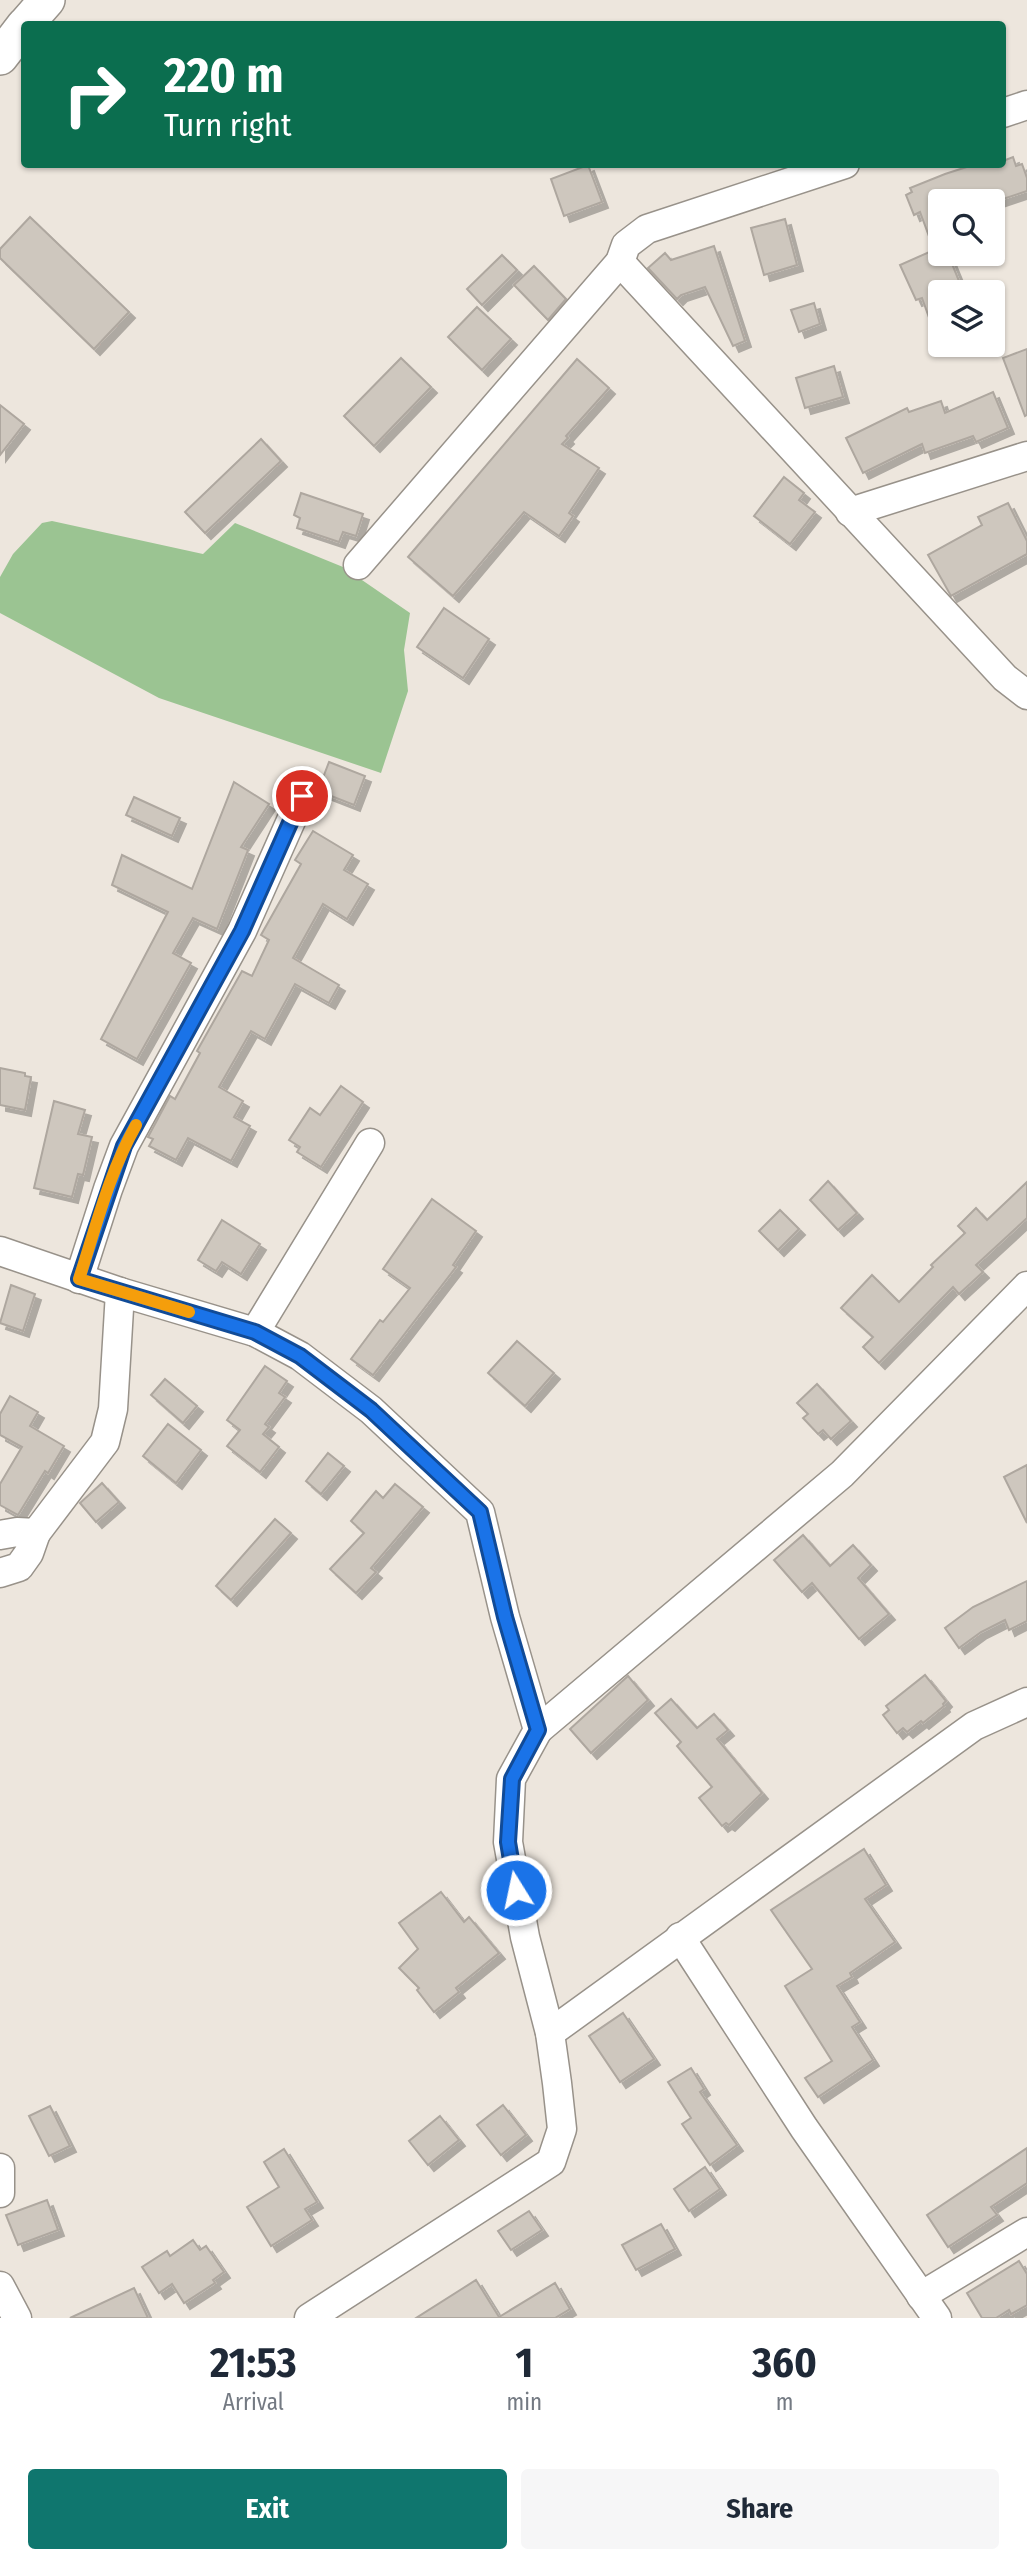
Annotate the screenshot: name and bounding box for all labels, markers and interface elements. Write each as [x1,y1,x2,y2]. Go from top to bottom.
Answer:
text: 220 m [164,46,284,105]
icon: right [49,49,140,140]
text: Turn right [164,106,291,144]
map controls [928,189,1005,357]
button: search [928,189,1005,266]
button: layers [928,280,1005,357]
pin [272,766,332,826]
icon: arrive [283,777,321,815]
position arrow [479,1853,553,1927]
text: 21:53 [210,2338,297,2388]
text: 1 [516,2338,533,2388]
text: 360 [752,2338,817,2388]
text: Arrival [223,2388,284,2416]
text: min [507,2388,542,2416]
text: m [776,2388,793,2416]
button: Exit [28,2469,507,2549]
button: Share [521,2469,999,2549]

